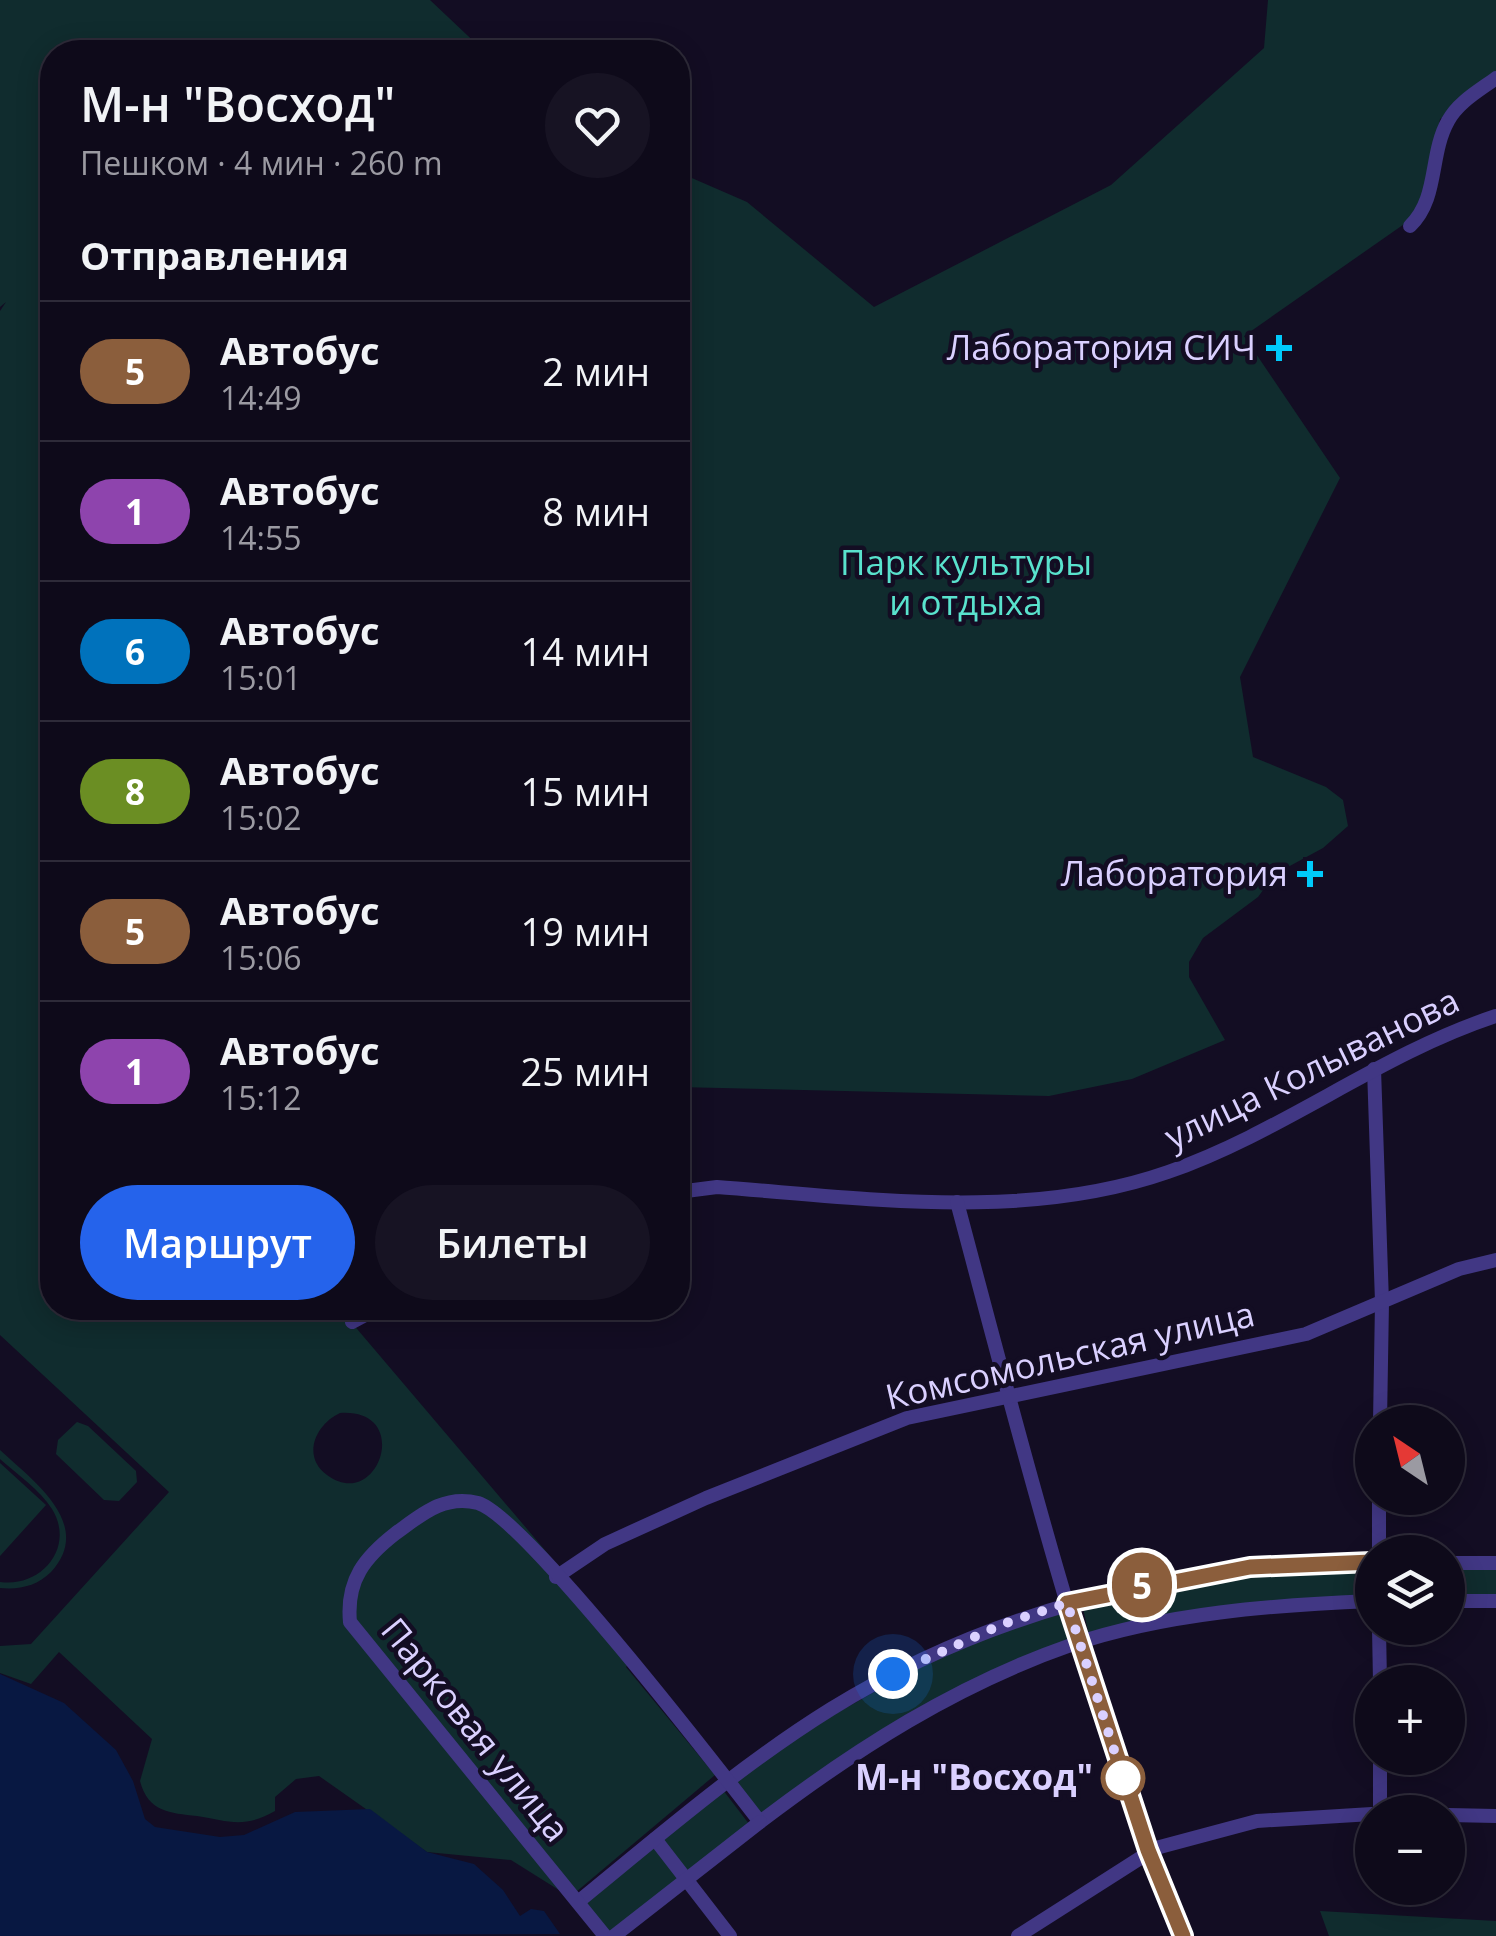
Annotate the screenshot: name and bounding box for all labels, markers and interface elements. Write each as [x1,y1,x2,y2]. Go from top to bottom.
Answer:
text: М-н "Восход" [80,71,395,136]
button: heart [545,73,650,178]
text: Пешком · 4 мин · 260 m [80,141,443,184]
text: Отправления [80,229,349,281]
place label: Лаборатория СИЧ [947,323,1256,370]
text: Автобус [220,324,379,376]
marker: Лаборатория СИЧ [1266,335,1292,361]
text: 2 мин [542,345,650,397]
text: 5 [125,348,145,395]
text: 14:49 [220,376,302,419]
text: Автобус [220,464,379,516]
text: 8 мин [542,485,650,537]
text: 1 [125,488,145,535]
text: 14:55 [220,516,302,559]
park label: Парк культуры и отдыха [840,538,1092,625]
text: Автобус [220,604,379,656]
text: 14 мин [521,625,650,677]
text: 6 [125,628,145,675]
text: 15:01 [220,656,302,699]
text: Автобус [220,744,379,796]
text: 15 мин [521,765,650,817]
text: 8 [125,768,145,815]
text: 15:02 [220,796,302,839]
place label: Лаборатория [1061,849,1288,896]
marker: Лаборатория [1297,861,1323,887]
text: Автобус [220,884,379,936]
text: 19 мин [521,905,650,957]
text: 5 [125,908,145,955]
text: 15:06 [220,936,302,979]
street label: улица Колыванова [1156,976,1466,1159]
text: Автобус [220,1024,379,1076]
text: 25 мин [521,1045,650,1097]
text: 1 [125,1048,145,1095]
text: 15:12 [220,1076,302,1119]
button: Маршрут [80,1185,355,1300]
button: Билеты [375,1185,650,1300]
street label: Комсомольская улица [881,1289,1259,1420]
north arrow [1355,1405,1465,1515]
map controls [1355,1405,1465,1905]
button: layers [1355,1535,1465,1645]
line badge: 5 [1110,1552,1174,1618]
text: 5 [1132,1562,1152,1609]
street label: Парковая улица [371,1608,581,1851]
your location [868,1649,918,1699]
button: + [1355,1665,1465,1775]
place label: М-н "Восход" [855,1753,1093,1800]
marker: М-н "Восход" [1102,1757,1144,1799]
button: − [1355,1795,1465,1905]

